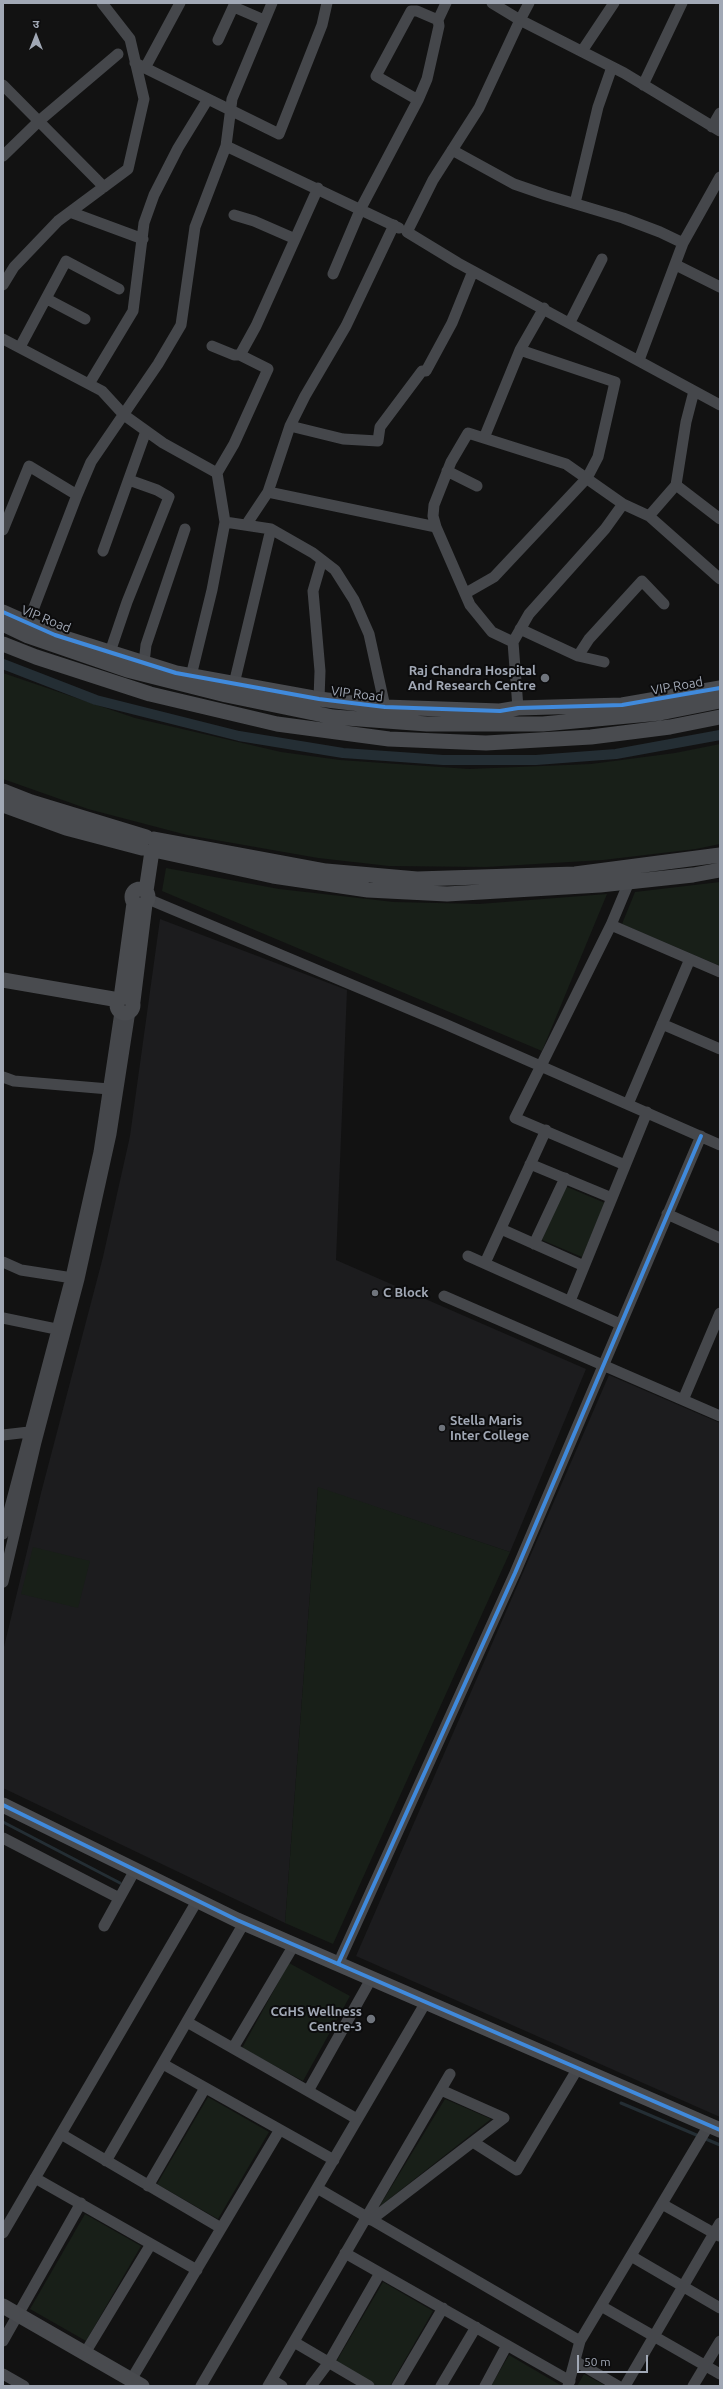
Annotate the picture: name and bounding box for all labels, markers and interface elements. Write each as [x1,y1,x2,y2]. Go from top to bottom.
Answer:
north arrow [16,16,56,56]
text: उ [33,18,39,30]
street label: VIP Road [19,602,73,636]
place label: Raj Chandra Hospital And Research Centre [408,663,536,694]
marker: Raj Chandra Hospital And Research Centre [539,672,551,684]
street label: VIP Road [650,674,704,698]
street label: VIP Road [330,683,384,705]
place label: C Block [383,1285,428,1301]
marker: C Block [370,1288,380,1298]
place label: Stella Maris Inter College [450,1413,529,1444]
marker: Stella Maris Inter College [437,1423,447,1433]
place label: CGHS Wellness Centre-3 [270,2004,362,2035]
marker: CGHS Wellness Centre-3 [365,2013,377,2025]
scale bar [579,2347,650,2373]
text: 50 m [584,2355,611,2368]

